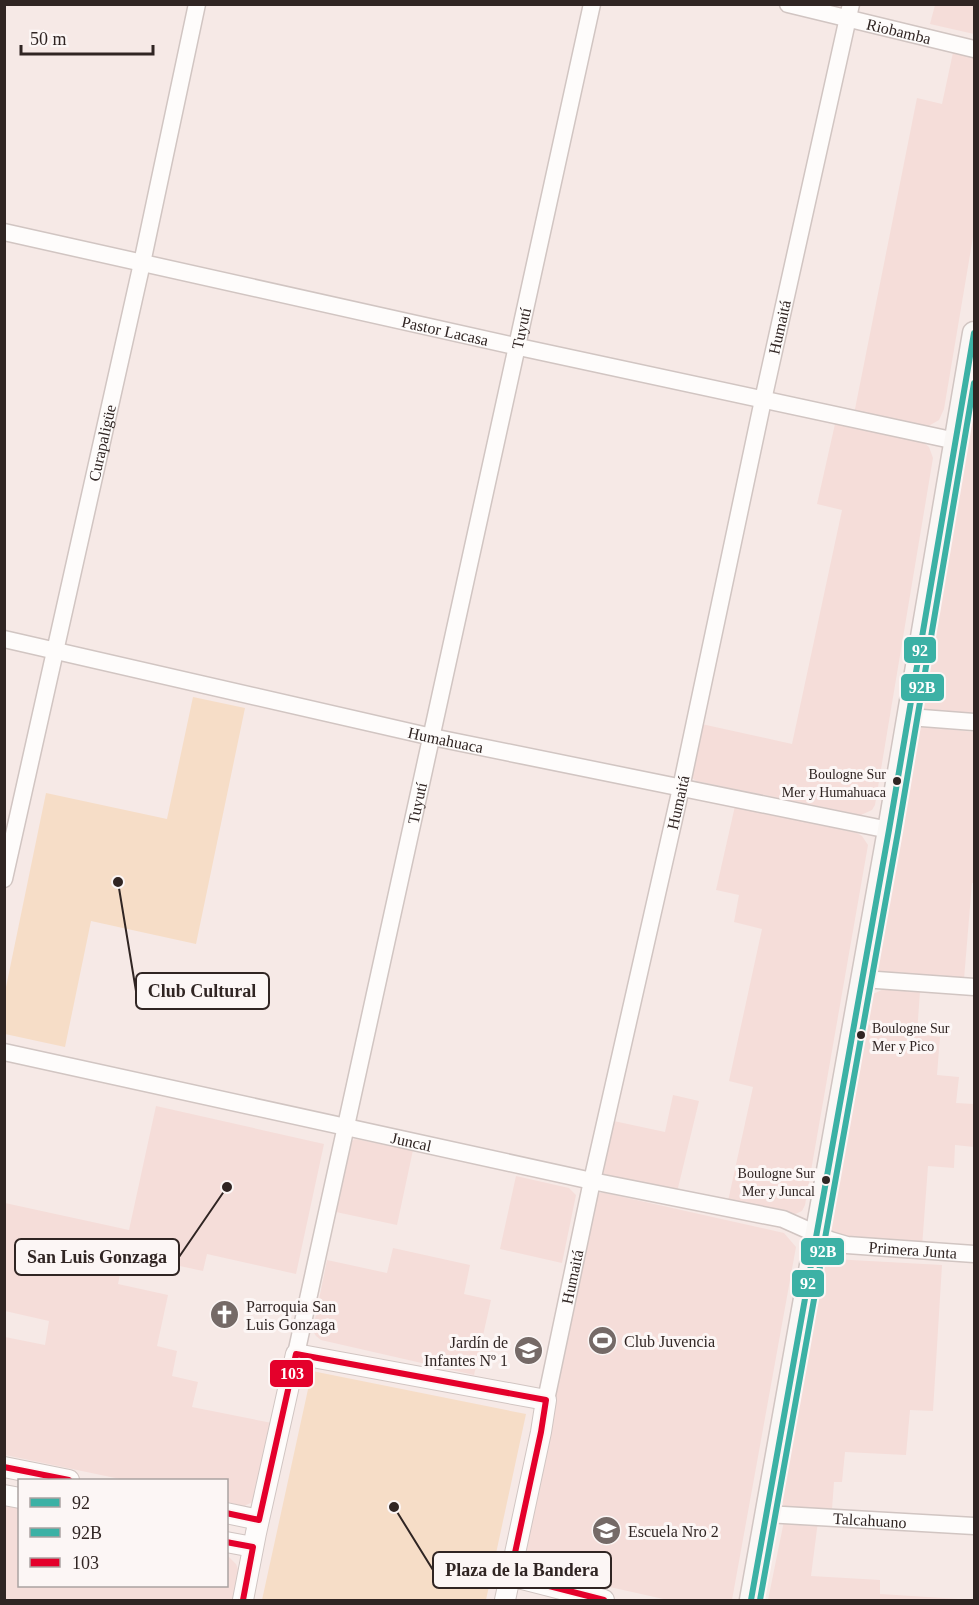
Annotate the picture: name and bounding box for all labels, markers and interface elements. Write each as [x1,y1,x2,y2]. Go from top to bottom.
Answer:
street label: Riobamba [865,15,933,47]
scale bar [21,18,153,56]
text: 50 m [30,29,67,49]
street label: Humaitá [765,298,794,356]
street label: Tuyutí [509,306,534,351]
street label: Pastor Lacasa [400,313,490,349]
street label: Curapaligüe [85,403,119,483]
line badge: 92 [903,636,937,664]
text: 92 [912,642,928,659]
line badge: 92B [900,673,945,702]
text: 92B [909,679,936,696]
street label: Humahuaca [406,724,485,756]
place label: Boulogne Sur Mer y Humahuaca [782,767,887,800]
street label: Humaitá [664,774,692,831]
marker: Boulogne Sur Mer y Humahuaca [891,775,903,787]
street label: Tuyutí [404,780,430,826]
callout: Club Cultural [136,973,269,1009]
text: Club Cultural [148,981,256,1001]
place label: Boulogne Sur Mer y Pico [872,1021,950,1054]
marker: Boulogne Sur Mer y Pico [855,1029,867,1041]
street label: Juncal [389,1129,434,1155]
place label: Boulogne Sur Mer y Juncal [738,1166,815,1199]
marker: Boulogne Sur Mer y Juncal [820,1174,832,1186]
line badge: 92B [800,1237,845,1266]
callout: San Luis Gonzaga [15,1239,179,1275]
street label: Primera Junta [868,1239,958,1262]
text: 92B [810,1243,837,1260]
text: San Luis Gonzaga [27,1247,167,1267]
street label: Humaitá [558,1248,586,1306]
line badge: 92 [791,1269,825,1298]
text: 92 [800,1275,816,1292]
place label: Parroquia San Luis Gonzaga [246,1298,336,1334]
church icon: Parroquia San Luis Gonzaga [209,1299,241,1331]
sports icon: Club Juvencia [587,1325,619,1357]
place label: Club Juvencia [624,1333,715,1350]
place label: Jardín de Infantes Nº 1 [424,1334,508,1369]
school or university icon: Jardín de Infantes Nº 1 [513,1335,545,1367]
line badge: 103 [269,1359,314,1388]
text: 103 [280,1365,304,1382]
legend [18,1479,228,1587]
text: 92 [72,1493,90,1513]
street label: Talcahuano [833,1510,907,1531]
school or university icon: Escuela Nro 2 [591,1515,623,1547]
text: 92B [72,1523,102,1543]
place label: Escuela Nro 2 [628,1523,719,1540]
callout: Plaza de la Bandera [433,1552,611,1588]
text: 103 [72,1553,99,1573]
text: Plaza de la Bandera [445,1560,599,1580]

